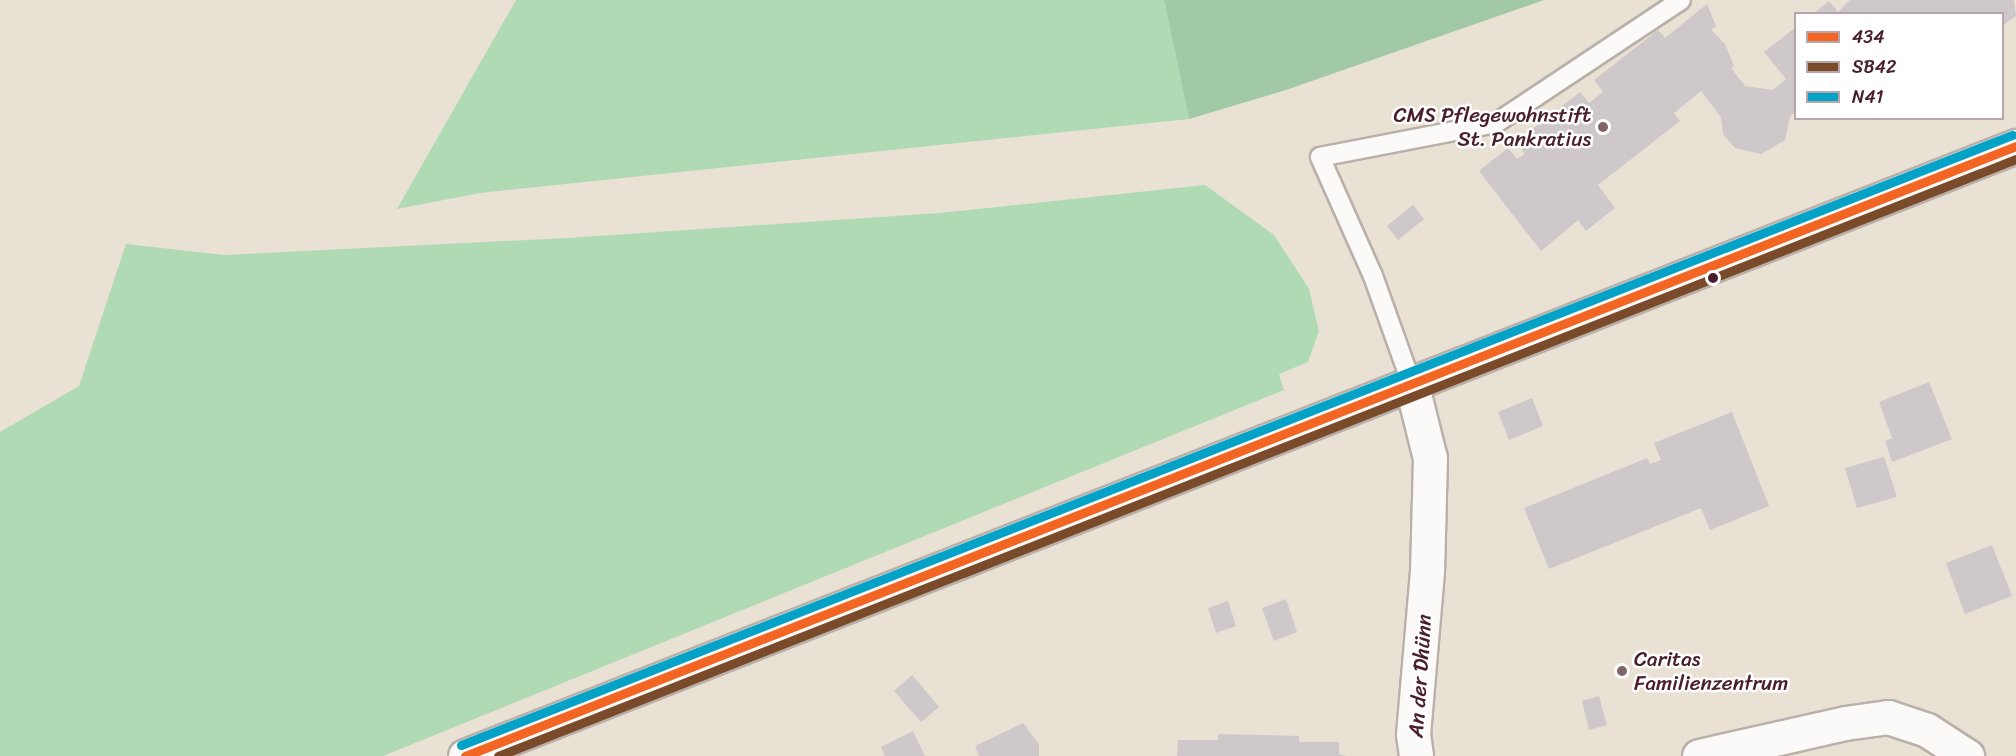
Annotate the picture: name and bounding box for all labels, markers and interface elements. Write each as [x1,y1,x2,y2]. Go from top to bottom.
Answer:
legend [1794,12,2004,120]
text: 434 [1852,21,1884,53]
text: SB42 [1852,51,1896,83]
text: N41 [1852,81,1883,113]
place label: CMS Pflegewohnstift St. Pankratius [1393,102,1591,152]
marker: CMS Pflegewohnstift St. Pankratius [1596,120,1610,134]
unlabelled marker [1707,272,1719,284]
street label: An der Dhünn [1403,613,1437,739]
place label: Caritas Familienzentrum [1634,646,1788,696]
marker: Caritas Familienzentrum [1615,664,1629,678]

